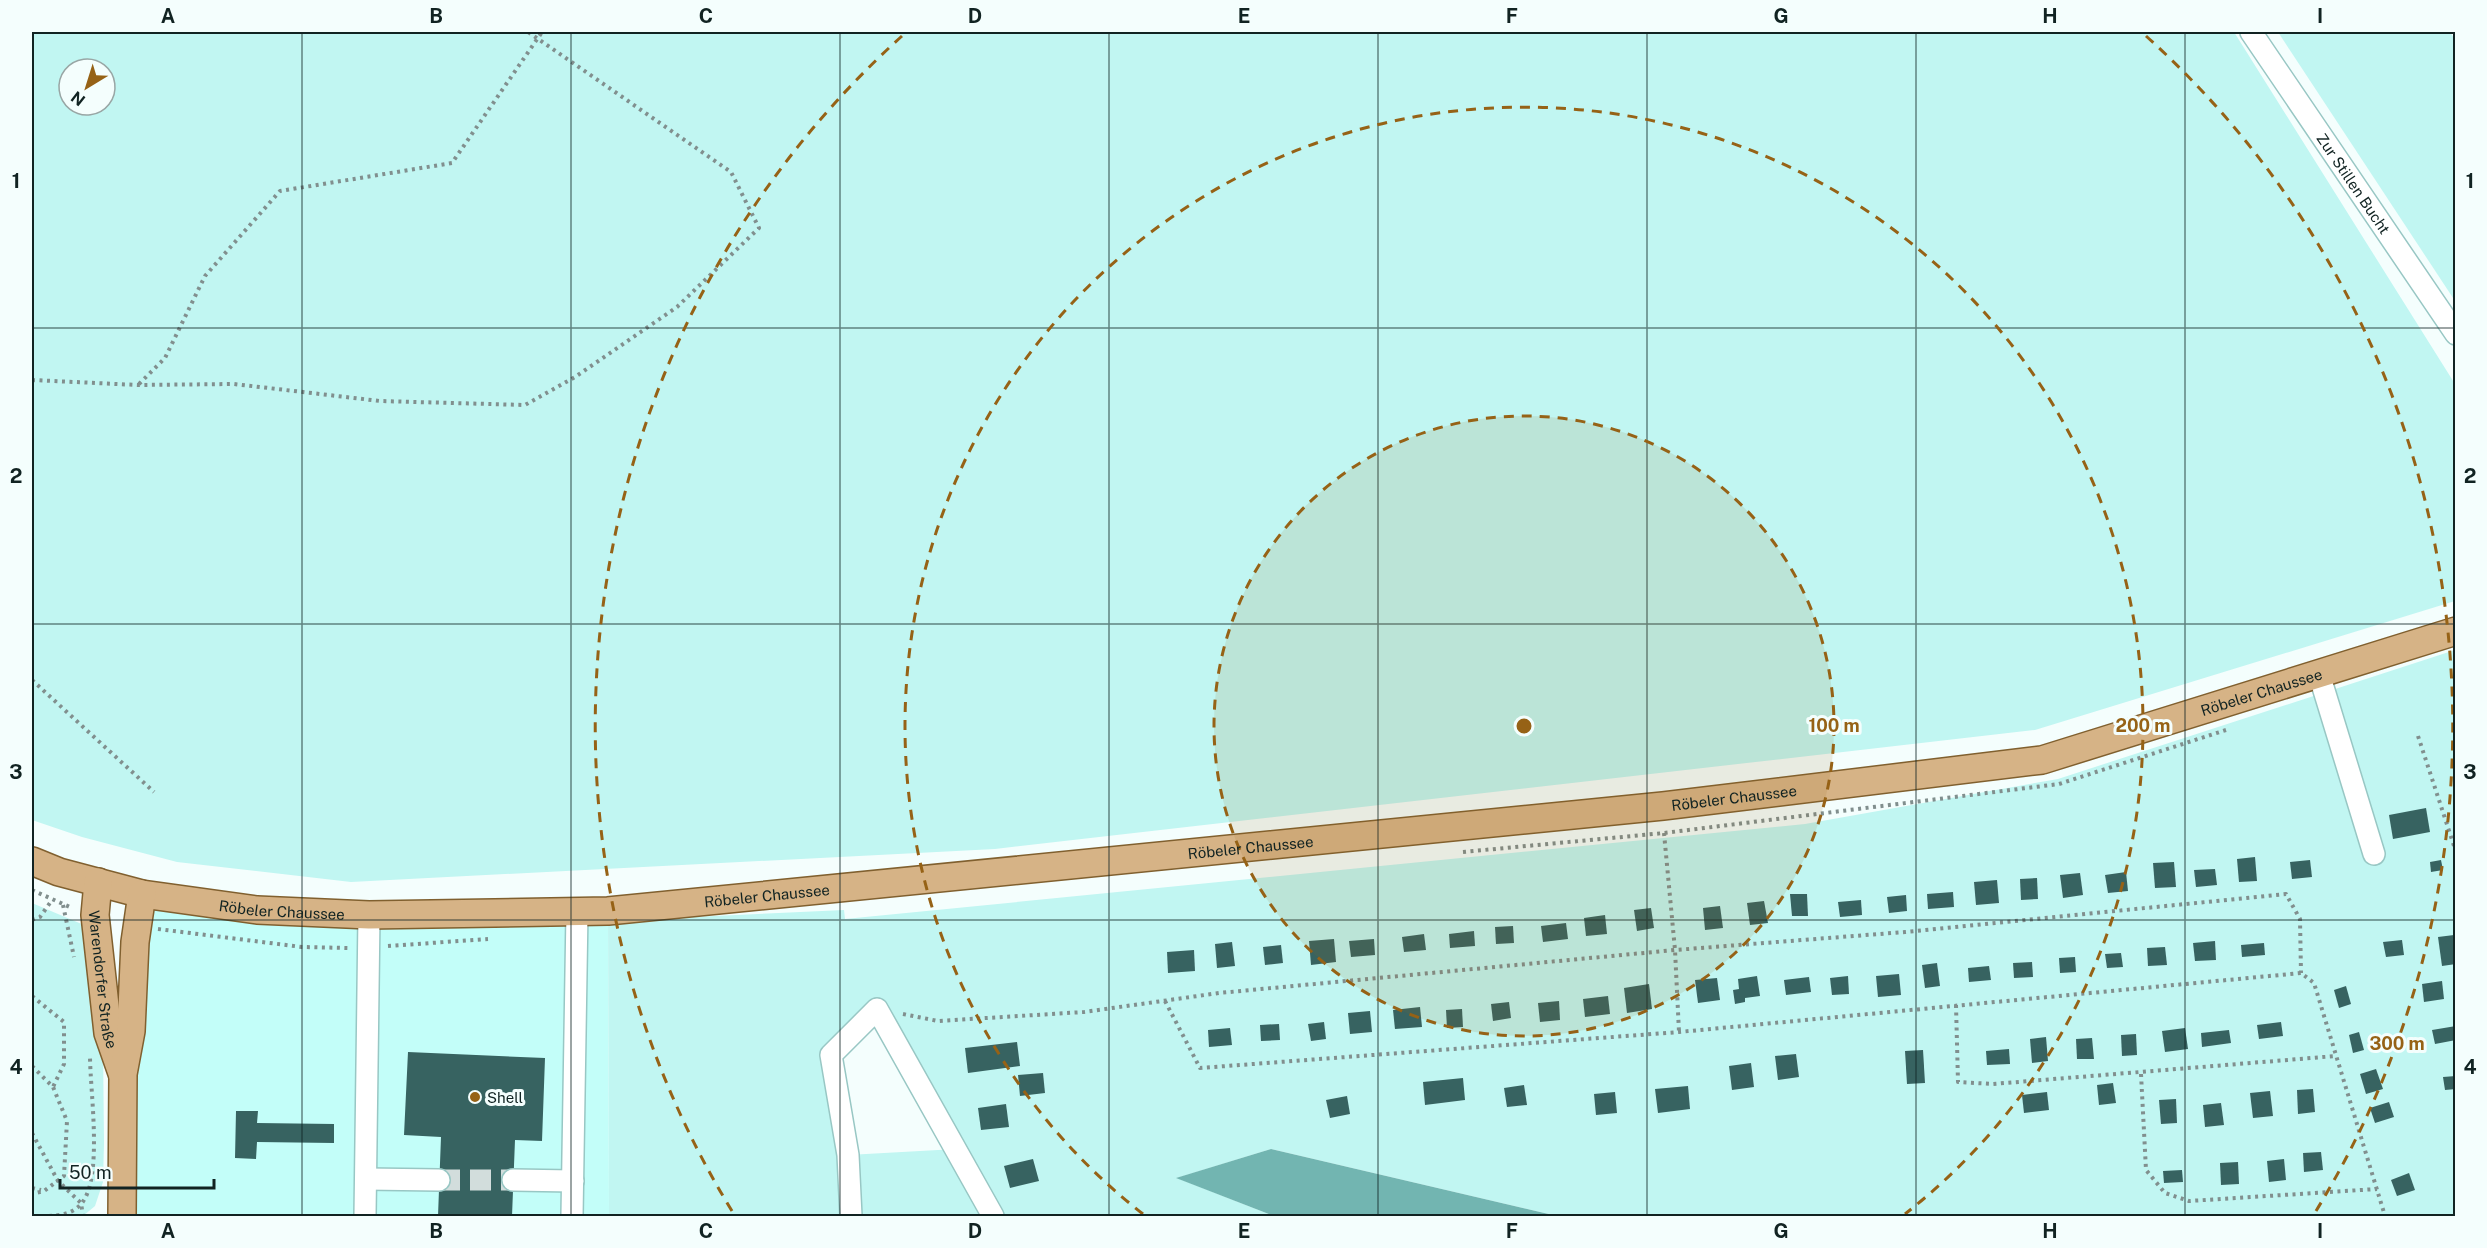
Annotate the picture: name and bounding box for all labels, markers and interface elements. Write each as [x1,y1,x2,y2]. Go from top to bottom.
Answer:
text: A [161,4,175,28]
text: B [429,4,443,28]
text: C [699,4,713,28]
text: D [968,4,982,28]
text: E [1238,4,1250,28]
text: F [1506,4,1518,28]
text: G [1773,4,1789,28]
text: H [2042,4,2058,28]
text: I [2317,4,2323,28]
north arrow [57,57,117,117]
text: N [67,87,89,110]
street label: Zur Stillen Bucht [2314,130,2394,237]
text: 1 [12,169,20,193]
text: 1 [2466,169,2474,193]
text: 2 [10,464,22,488]
text: 2 [2464,464,2476,488]
street label: Röbeler Chaussee [2199,665,2324,719]
text: 100 m [1808,715,1860,736]
text: 200 m [2116,715,2170,736]
centre of rings [1514,716,1534,736]
text: 3 [9,760,23,784]
text: 3 [2463,760,2477,784]
street label: Röbeler Chaussee [1670,781,1798,813]
street label: Röbeler Chaussee [1187,832,1314,862]
street label: Röbeler Chaussee [703,880,831,910]
street label: Röbeler Chaussee [218,896,345,922]
street label: Warendorfer Straße [86,909,121,1051]
text: 300 m [2369,1033,2425,1054]
text: 4 [9,1055,23,1079]
text: 4 [2463,1055,2477,1079]
place label: Shell [487,1089,523,1106]
marker: Shell [468,1090,482,1104]
scale bar [60,1152,214,1190]
text: 50 m [69,1162,112,1183]
text: A [161,1219,175,1243]
text: B [429,1219,443,1243]
text: C [699,1219,713,1243]
text: D [968,1219,982,1243]
text: E [1238,1219,1250,1243]
text: F [1506,1219,1518,1243]
text: G [1773,1219,1789,1243]
text: H [2042,1219,2058,1243]
text: I [2317,1219,2323,1243]

